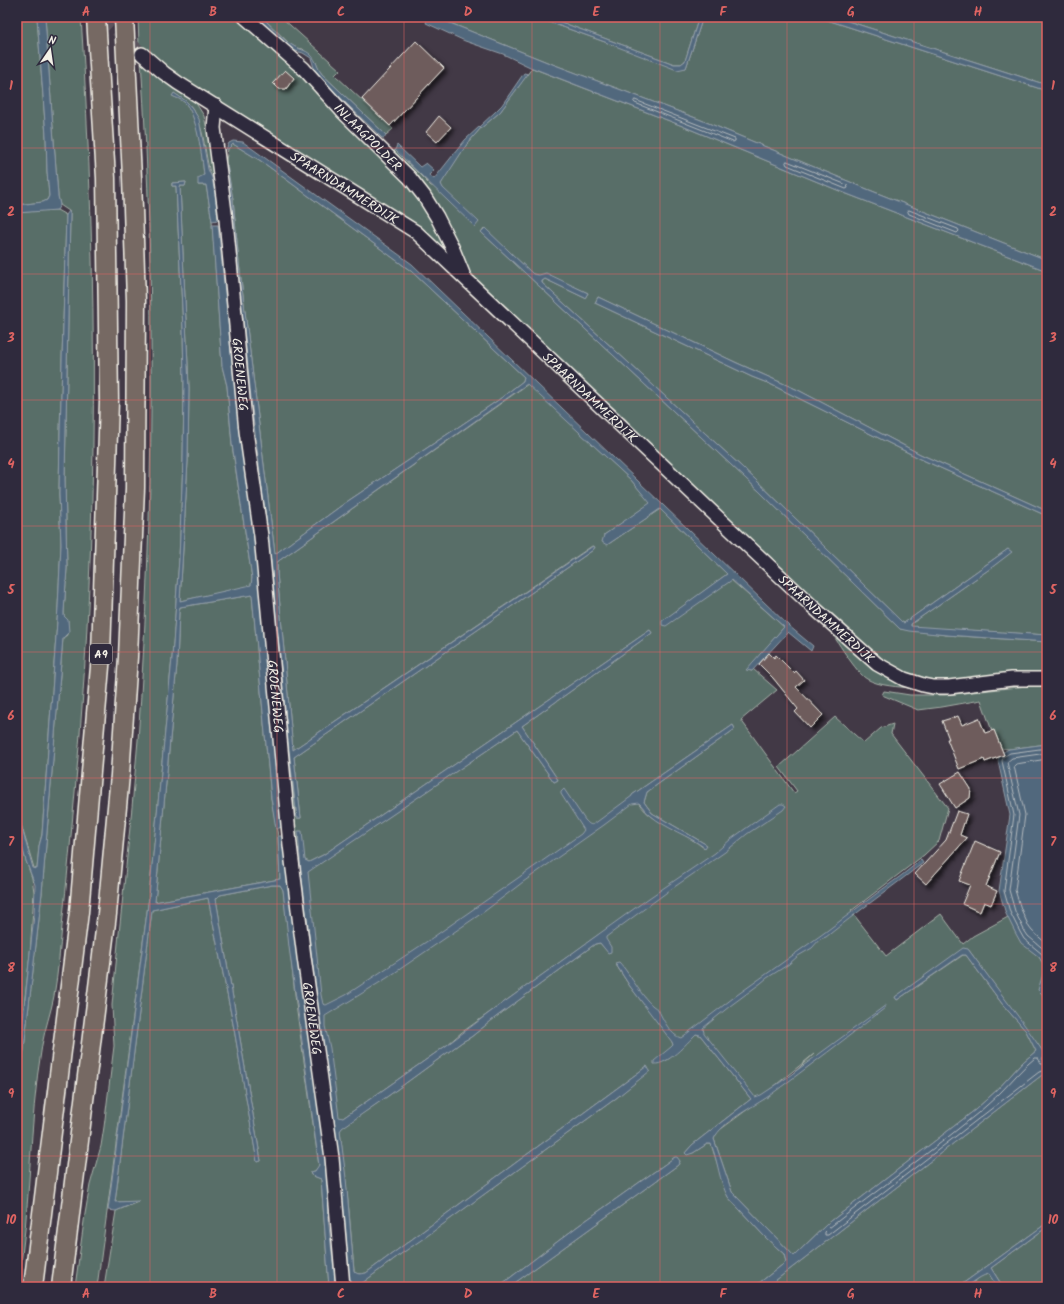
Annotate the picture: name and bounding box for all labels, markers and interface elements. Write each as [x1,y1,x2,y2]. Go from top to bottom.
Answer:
text: A [82,2,90,23]
text: B [209,2,217,23]
text: C [337,2,345,23]
text: D [464,2,473,23]
text: E [592,2,600,23]
text: F [719,2,727,23]
text: G [847,2,855,23]
text: H [974,2,983,23]
north arrow [30,30,70,70]
text: N [47,32,57,51]
text: 1 [9,76,13,97]
text: 1 [1051,76,1055,97]
street label: INLAAGPOLDER [328,99,407,177]
street label: SPAARNDAMMERDIJK [286,147,403,231]
text: 2 [7,202,15,223]
text: 2 [1049,202,1057,223]
text: 3 [6,328,15,349]
text: 3 [1048,328,1057,349]
street label: GROENEWEG [225,337,253,412]
street label: SPAARNDAMMERDIJK [537,348,642,449]
text: 4 [7,454,15,475]
text: 4 [1049,454,1057,475]
street label: SPAARNDAMMERDIJK [772,570,879,669]
text: 5 [7,580,16,601]
text: 5 [1049,580,1058,601]
road number: A9 [90,644,112,664]
street label: GROENEWEG [261,659,288,734]
text: 6 [7,706,15,727]
text: 6 [1049,706,1057,727]
text: 7 [8,832,15,853]
text: 7 [1050,832,1057,853]
text: 8 [7,958,15,979]
text: 8 [1049,958,1057,979]
street label: GROENEWEG [296,981,327,1056]
text: 9 [8,1084,15,1105]
text: 9 [1050,1084,1057,1105]
text: 10 [6,1210,17,1231]
text: 10 [1048,1210,1059,1231]
text: A [82,1284,90,1304]
text: B [209,1284,217,1304]
text: C [337,1284,345,1304]
text: D [464,1284,473,1304]
text: E [592,1284,600,1304]
text: F [719,1284,727,1304]
text: G [847,1284,855,1304]
text: H [974,1284,983,1304]

